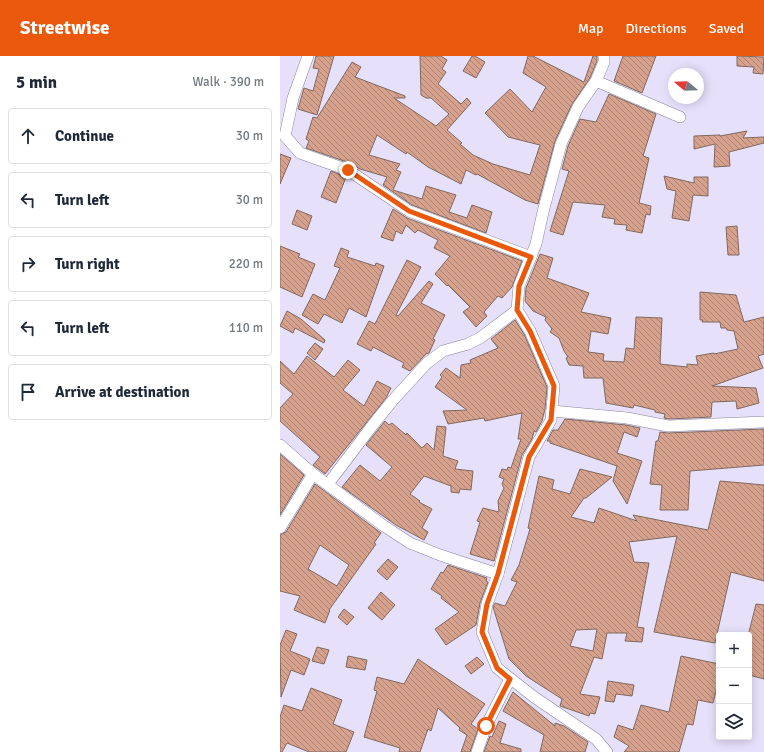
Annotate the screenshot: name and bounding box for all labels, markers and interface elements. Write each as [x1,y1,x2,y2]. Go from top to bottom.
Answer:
text: Streetwise [20,16,110,40]
text: Map [578,20,604,37]
text: Directions [626,20,687,37]
text: Saved [709,20,744,37]
north arrow [668,68,704,104]
text: 5 min [16,72,57,93]
text: Walk · 390 m [193,74,264,90]
icon: ahead [17,125,39,147]
text: Continue [55,127,114,145]
text: 30 m [236,128,263,144]
route end [339,161,357,179]
icon: left [17,189,39,211]
text: Turn left [55,191,109,209]
text: 30 m [236,192,263,208]
icon: right [17,253,39,275]
text: Turn right [55,255,120,273]
text: 220 m [229,256,263,272]
icon: left [17,317,39,339]
text: Turn left [55,319,109,337]
text: 110 m [229,320,263,336]
icon: arrive [17,381,39,403]
text: Arrive at destination [55,383,190,401]
map controls [716,632,752,740]
button: + [716,632,752,668]
button: − [716,668,752,704]
button: layers [716,704,752,740]
route start [477,717,495,735]

